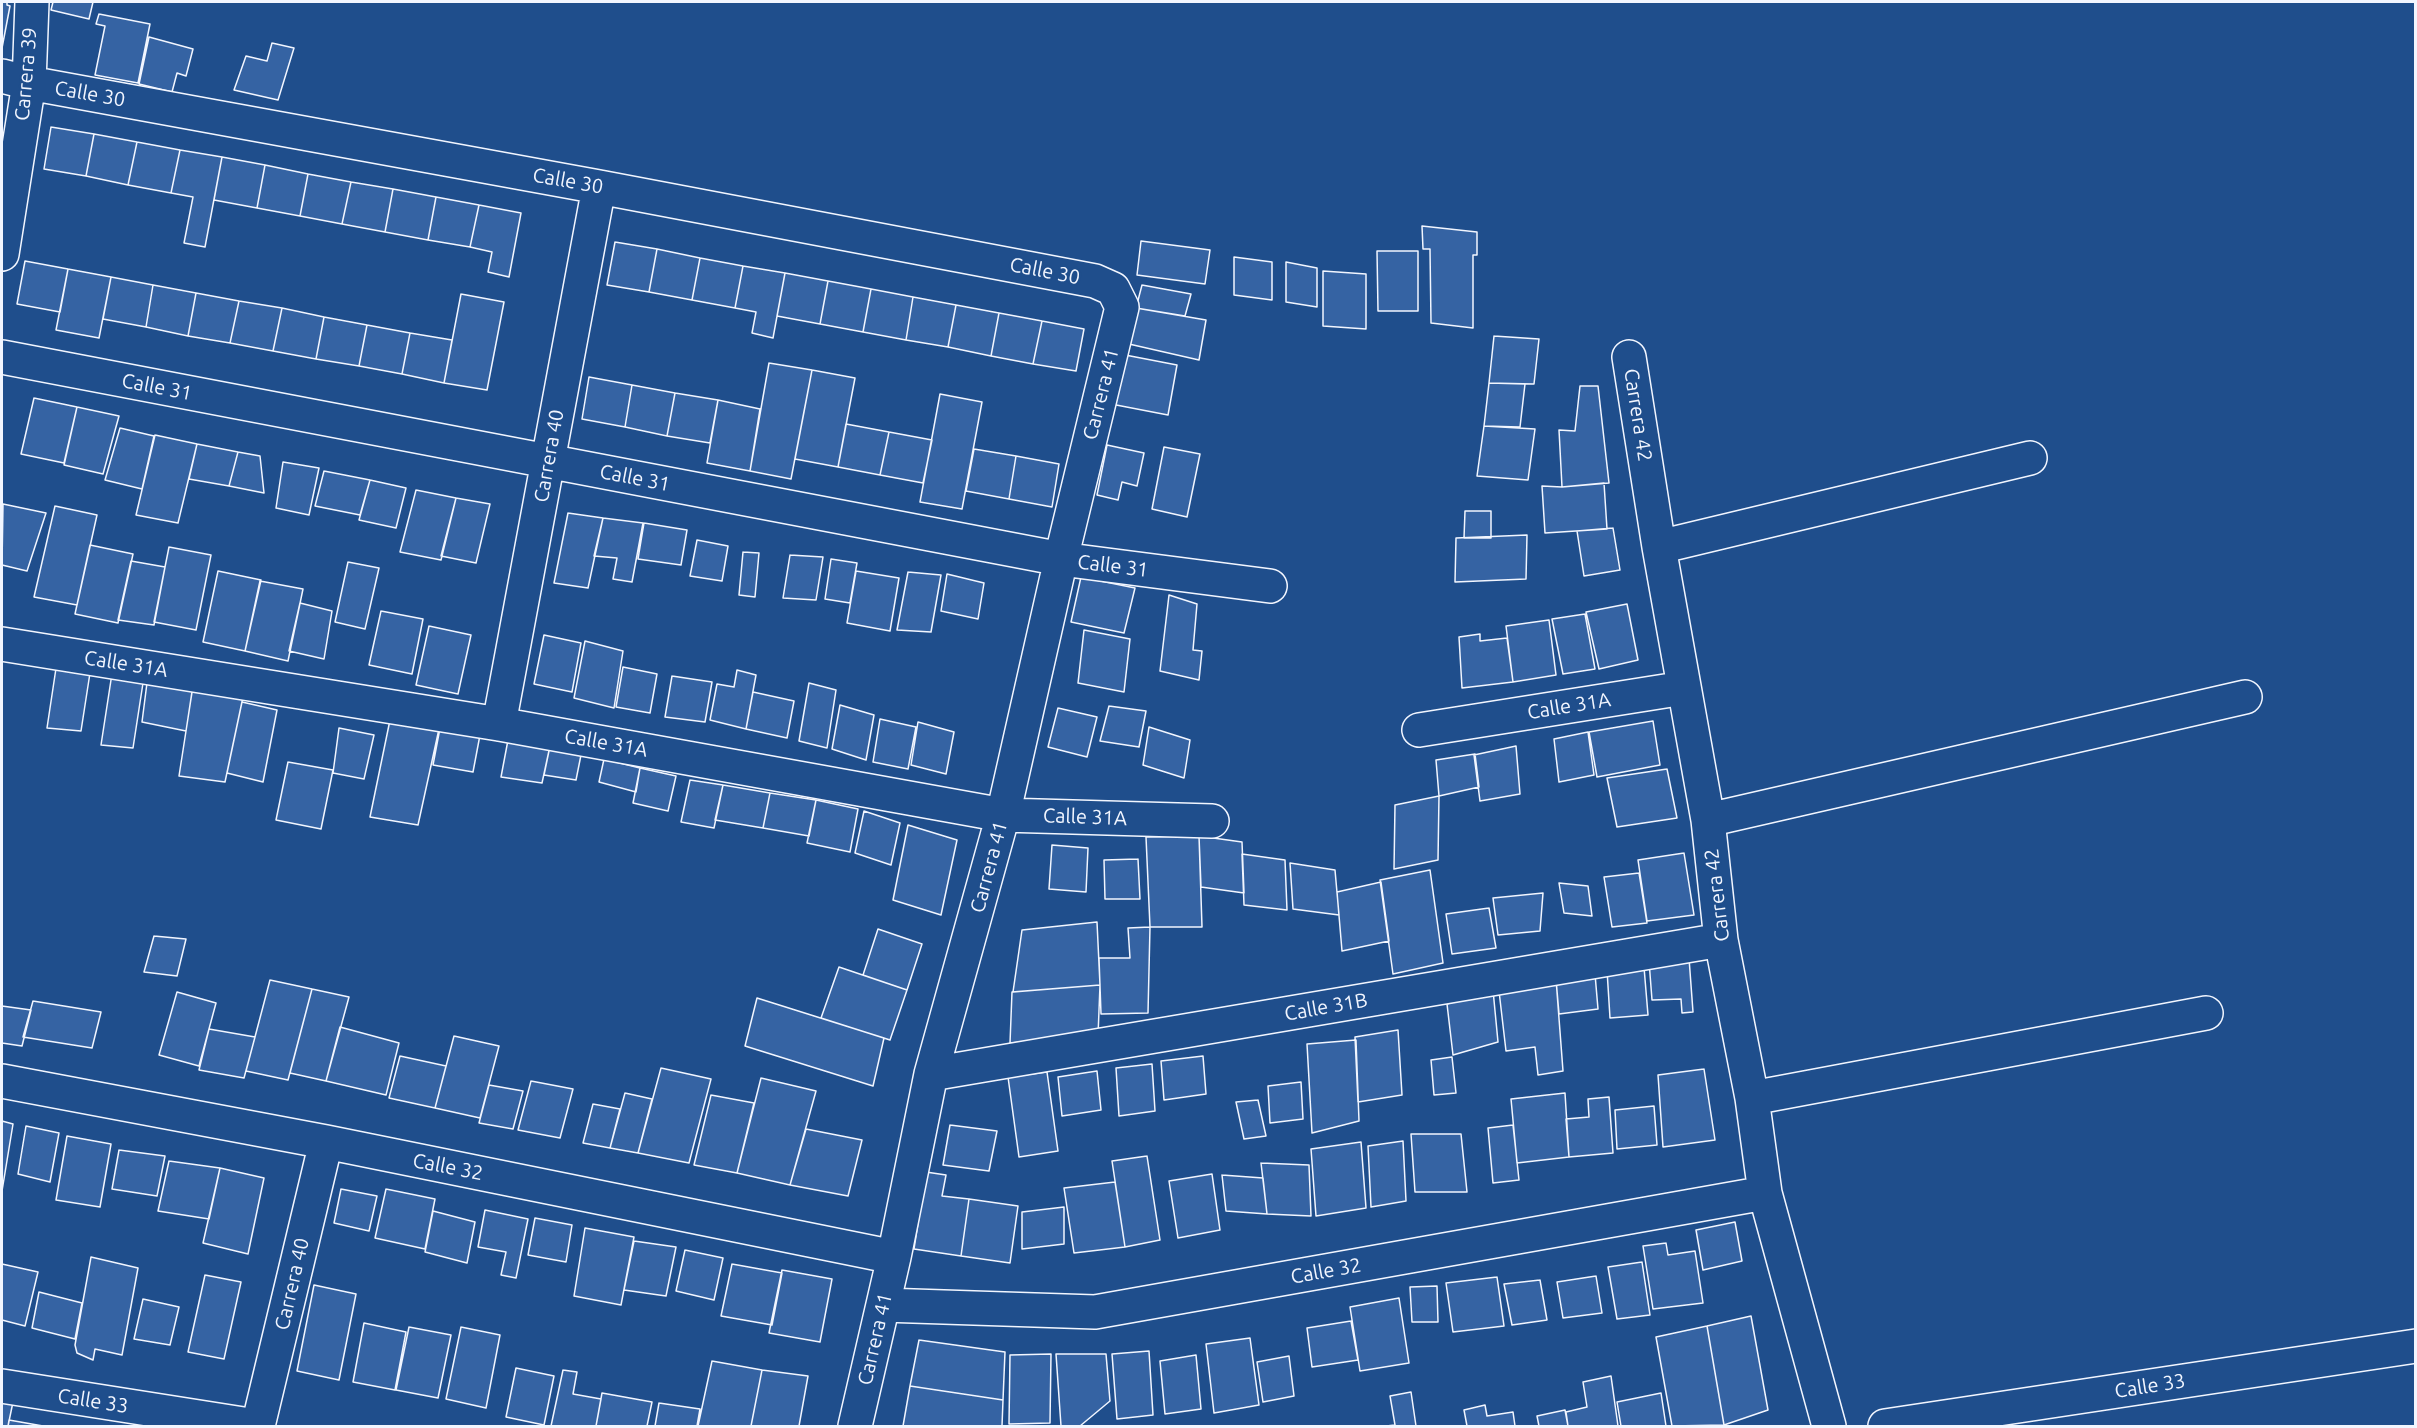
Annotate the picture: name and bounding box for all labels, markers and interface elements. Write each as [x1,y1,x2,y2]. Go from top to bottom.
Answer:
street label: Carrera 39 [10,26,42,122]
street label: Calle 30 [53,76,127,112]
street label: Calle 30 [531,163,605,199]
street label: Calle 30 [1008,252,1082,290]
street label: Carrera 41 [1078,346,1124,442]
street label: Carrera 42 [1619,367,1657,463]
street label: Calle 31 [120,368,194,406]
street label: Carrera 40 [529,408,569,504]
street label: Calle 31 [598,459,672,497]
street label: Calle 31 [1076,550,1150,582]
street label: Calle 31A [83,646,169,682]
street label: Calle 31A [1526,688,1612,724]
street label: Calle 31A [562,724,650,762]
street label: Calle 31A [1042,804,1128,830]
street label: Carrera 41 [965,819,1013,915]
street label: Carrera 42 [1699,847,1735,943]
street label: Calle 31B [1283,988,1369,1026]
street label: Calle 32 [411,1148,485,1186]
street label: Carrera 40 [270,1236,314,1332]
street label: Calle 32 [1289,1253,1363,1289]
street label: Carrera 41 [853,1291,897,1387]
street label: Calle 33 [2113,1369,2187,1403]
street label: Calle 33 [56,1384,130,1418]

